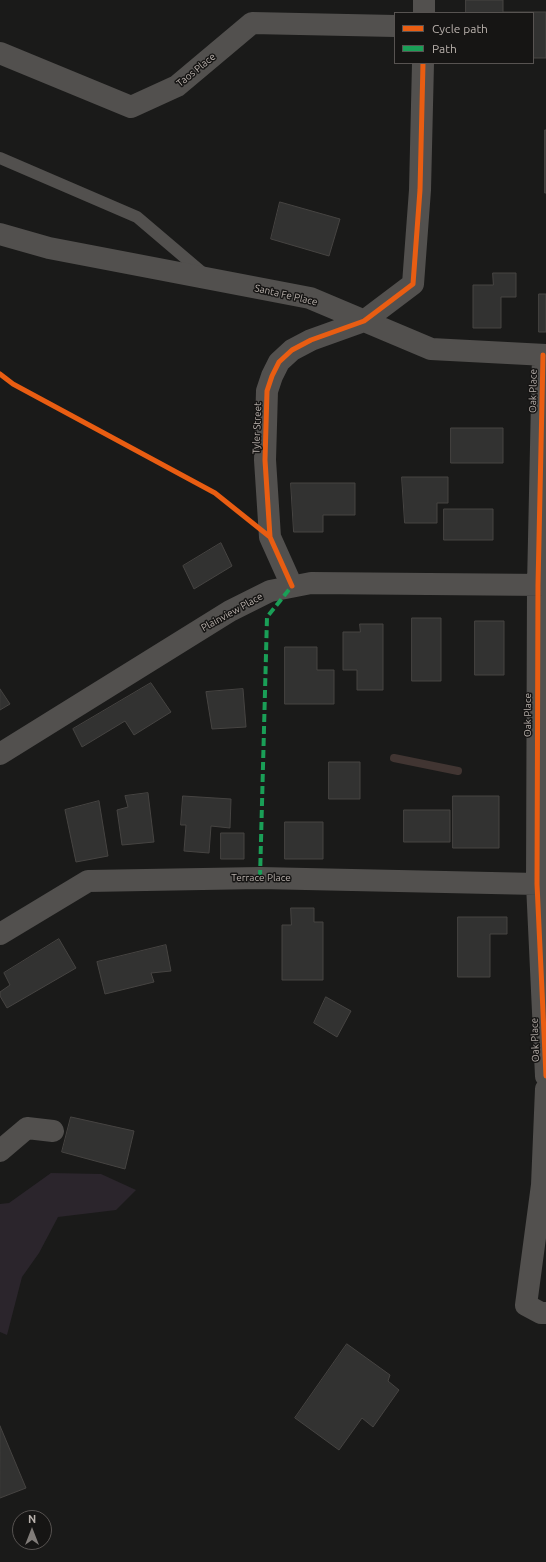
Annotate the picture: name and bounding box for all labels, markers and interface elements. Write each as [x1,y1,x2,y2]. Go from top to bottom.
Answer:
legend [394,12,534,64]
text: Cycle path [432,22,488,35]
text: Path [432,42,457,55]
street label: Taos Place [174,51,218,89]
street label: Santa Fe Place [253,282,319,308]
street label: Oak Place [527,369,539,413]
street label: Tyler Street [250,402,264,454]
street label: Plainview Place [199,590,265,634]
street label: Oak Place [522,693,534,737]
street label: Terrace Place [231,872,291,884]
street label: Oak Place [528,1018,542,1062]
north arrow [12,1510,52,1550]
text: N [28,1513,36,1525]

